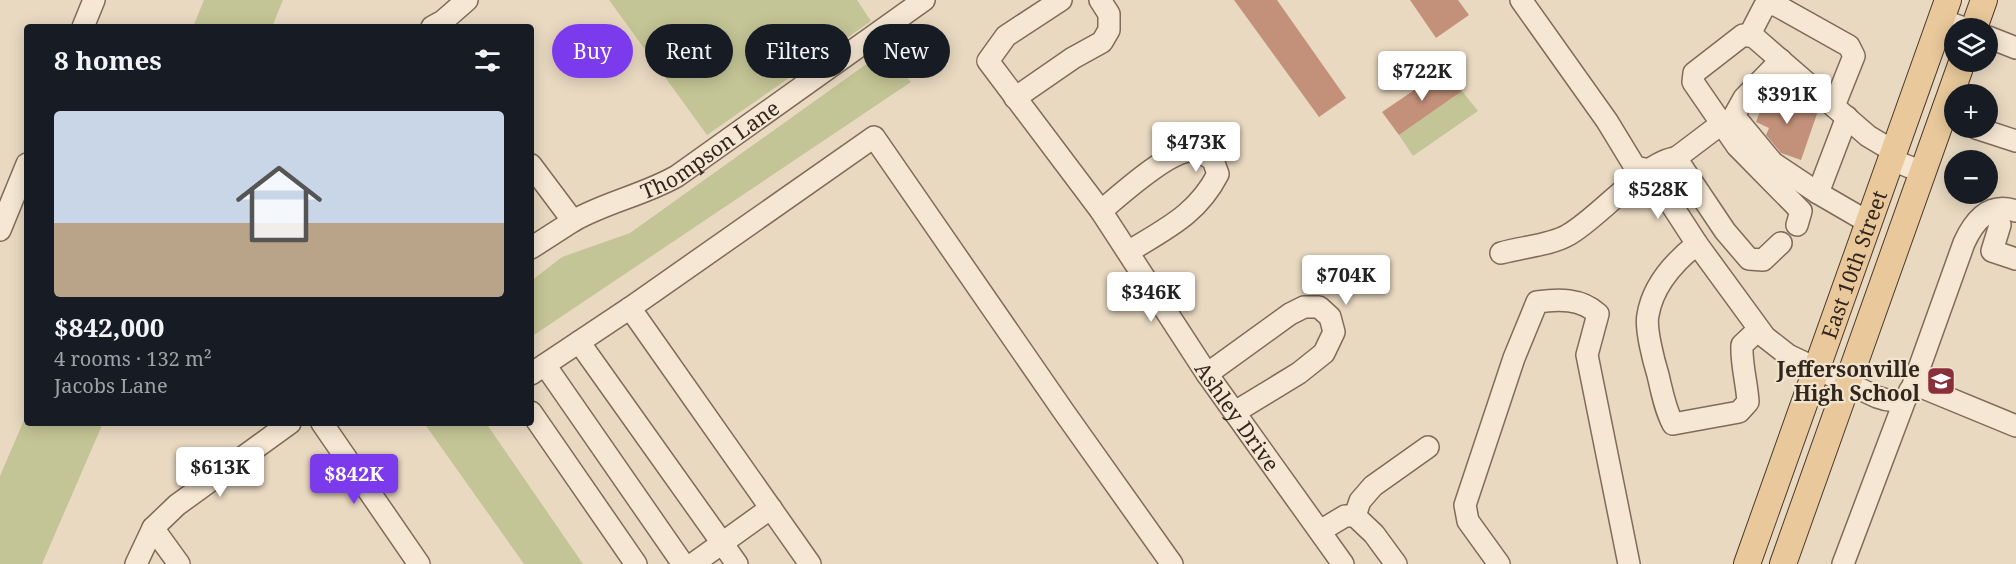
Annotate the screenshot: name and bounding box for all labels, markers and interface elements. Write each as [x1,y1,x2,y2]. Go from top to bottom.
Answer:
map controls [1944,18,1998,204]
button: layers [1944,18,1998,72]
chip: Buy [552,24,633,78]
chip: Rent [645,24,733,78]
chip: Filters [745,24,851,78]
chip: New [863,24,950,78]
text: 8 homes [54,42,162,78]
icon: filters [471,44,504,77]
pin: $722K [1380,51,1464,102]
text: $722K [1392,57,1452,84]
pin: $391K [1745,74,1829,125]
text: $391K [1757,80,1817,107]
button: + [1944,84,1998,138]
street label: Thompson Lane [636,94,785,205]
pin: $473K [1154,122,1238,173]
text: $473K [1166,128,1226,155]
icon: home [225,150,333,258]
button: − [1944,150,1998,204]
pin: $528K [1616,169,1700,220]
text: $528K [1628,175,1688,202]
street label: East 10th Street [1814,186,1893,342]
pin: $704K [1304,255,1388,306]
text: $704K [1316,261,1376,288]
pin: $346K [1109,272,1193,323]
text: $346K [1121,278,1181,305]
text: $842,000 [54,309,164,345]
text: 4 rooms · 132 m² [54,345,212,372]
place label: Jeffersonville High School [1776,355,1921,407]
street label: Ashley Drive [1189,356,1286,477]
school or university icon: Jeffersonville High School [1925,365,1957,397]
text: Jacobs Lane [54,372,168,399]
pin: $613K [178,447,262,498]
text: $613K [190,453,250,480]
pin: $842K [312,454,396,505]
text: $842K [324,460,384,487]

